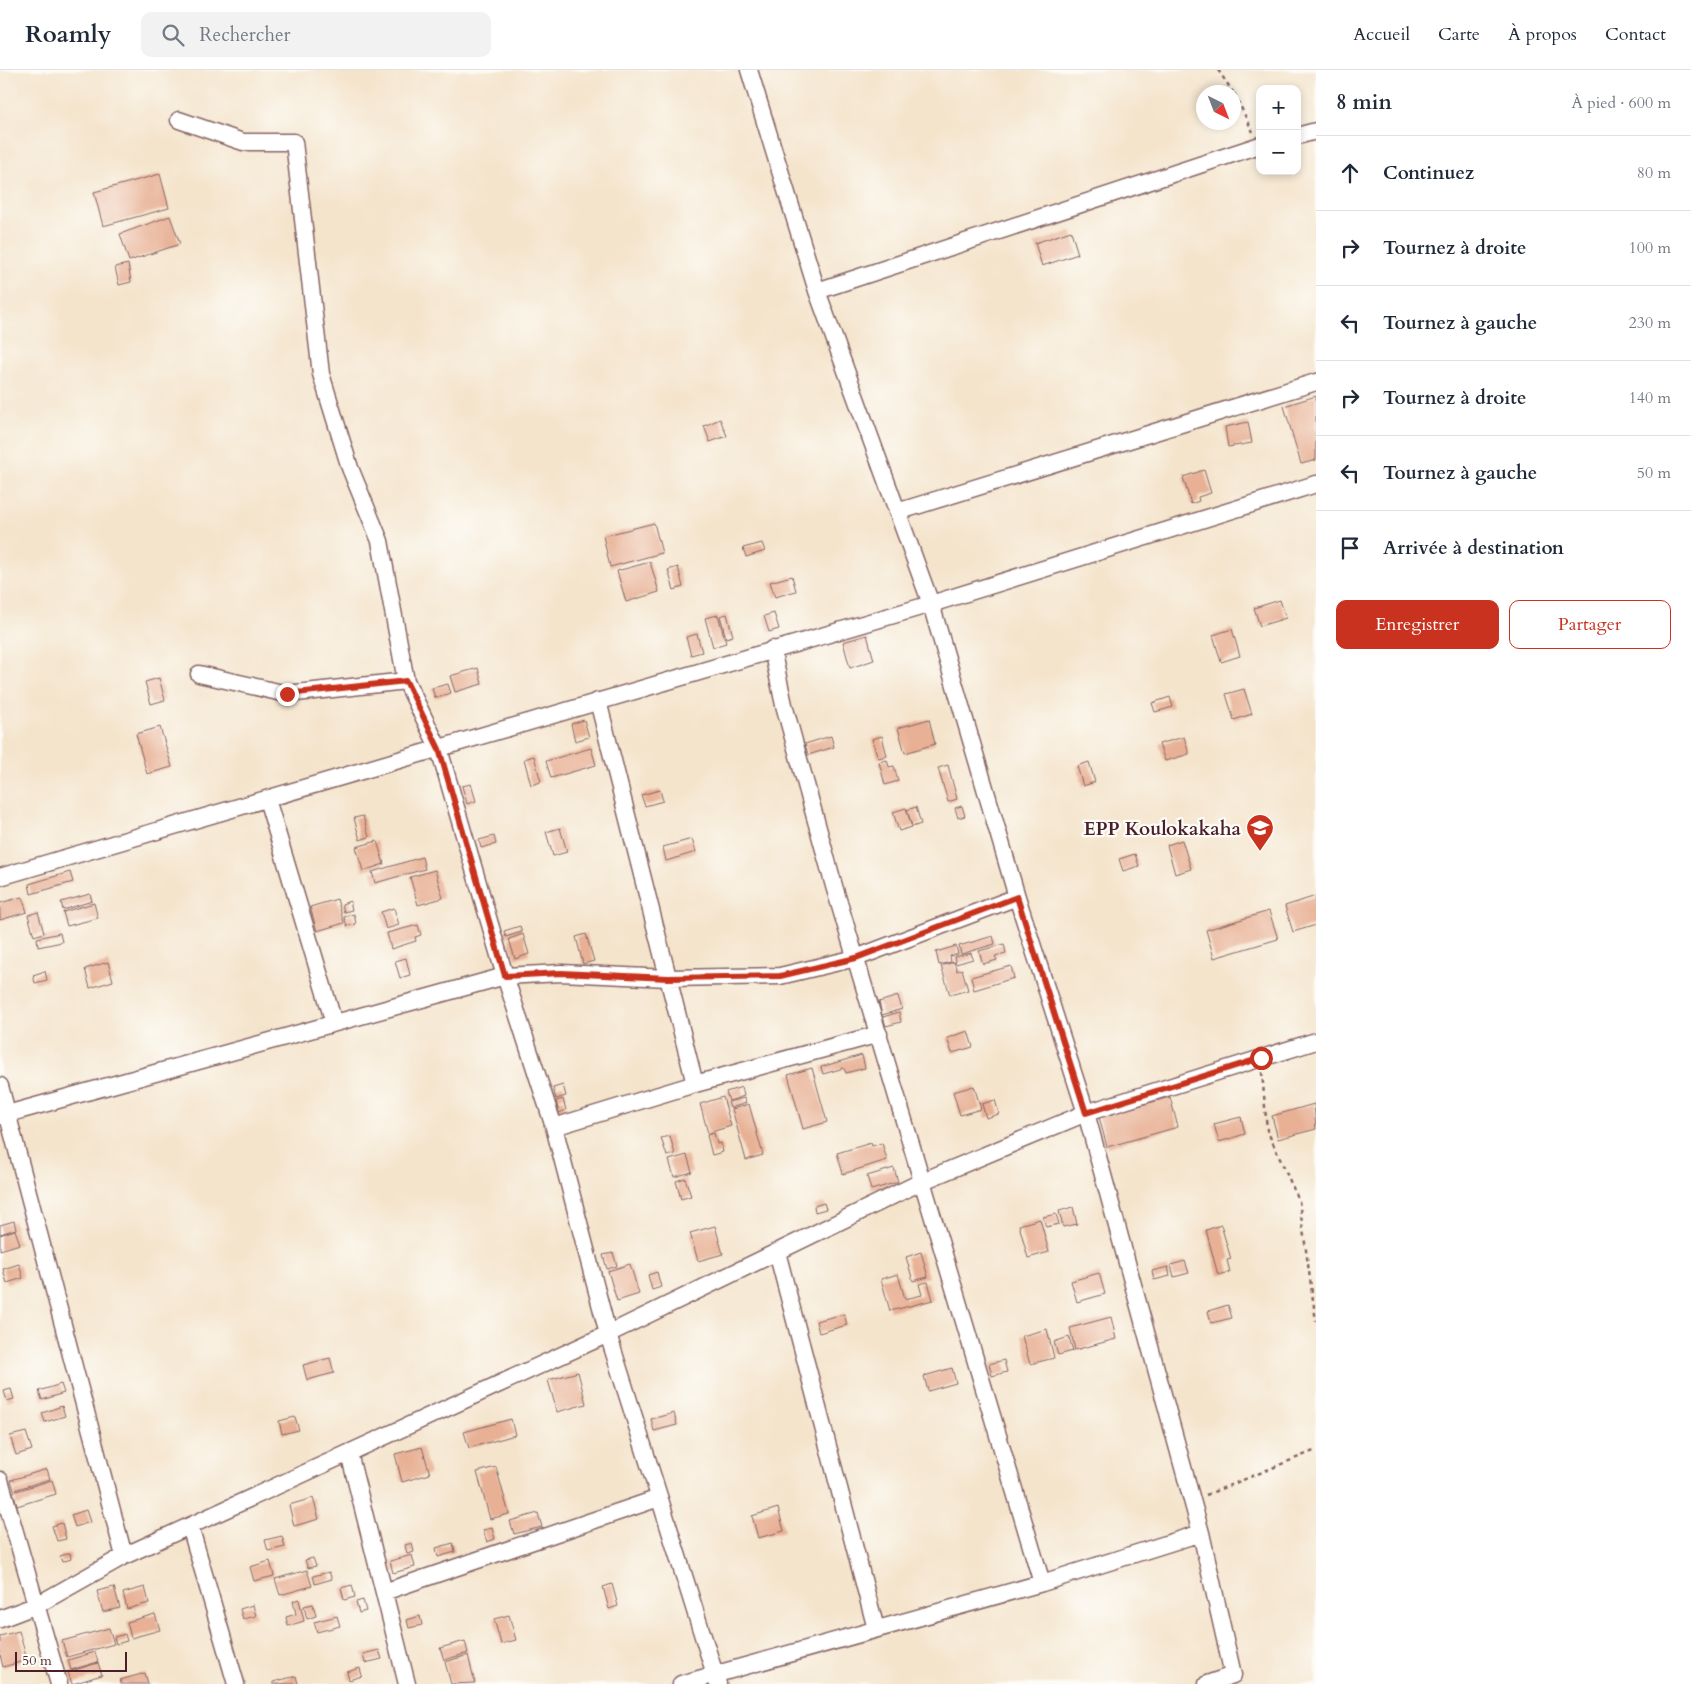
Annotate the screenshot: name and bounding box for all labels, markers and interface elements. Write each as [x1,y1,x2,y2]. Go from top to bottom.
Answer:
search box [141,12,491,57]
text: Roamly [25,18,111,51]
icon: search [159,21,187,49]
text: Rechercher [199,22,290,48]
text: Accueil [1353,22,1410,47]
text: Carte [1438,22,1480,47]
text: À propos [1508,22,1577,47]
text: Contact [1605,22,1666,47]
north arrow [1196,85,1241,130]
map controls [1256,85,1301,175]
button: + [1256,85,1301,130]
text: 8 min [1336,88,1392,117]
text: À pied · 600 m [1571,92,1671,114]
button: − [1256,130,1301,175]
icon: ahead [1336,159,1364,187]
text: Continuez [1383,160,1474,186]
text: 80 m [1637,162,1671,184]
icon: right [1336,234,1364,262]
text: Tournez à droite [1383,235,1526,261]
text: 100 m [1629,237,1671,259]
icon: left [1336,309,1364,337]
text: Tournez à gauche [1383,310,1537,336]
text: 230 m [1629,312,1671,334]
icon: right [1336,384,1364,412]
text: Tournez à droite [1383,385,1526,411]
text: 140 m [1629,387,1671,409]
icon: left [1336,459,1364,487]
text: Tournez à gauche [1383,460,1537,486]
text: 50 m [1637,462,1671,484]
icon: arrive [1336,534,1364,562]
text: Arrivée à destination [1383,535,1564,561]
button: Enregistrer [1336,600,1499,649]
button: Partager [1509,600,1671,649]
route end [276,683,299,706]
school or university icon: EPP Koulokakaha [1245,813,1275,852]
place label: EPP Koulokakaha [1083,816,1242,842]
route start [1250,1047,1273,1070]
scale bar [15,1649,128,1672]
text: 50 m [22,1651,52,1670]

